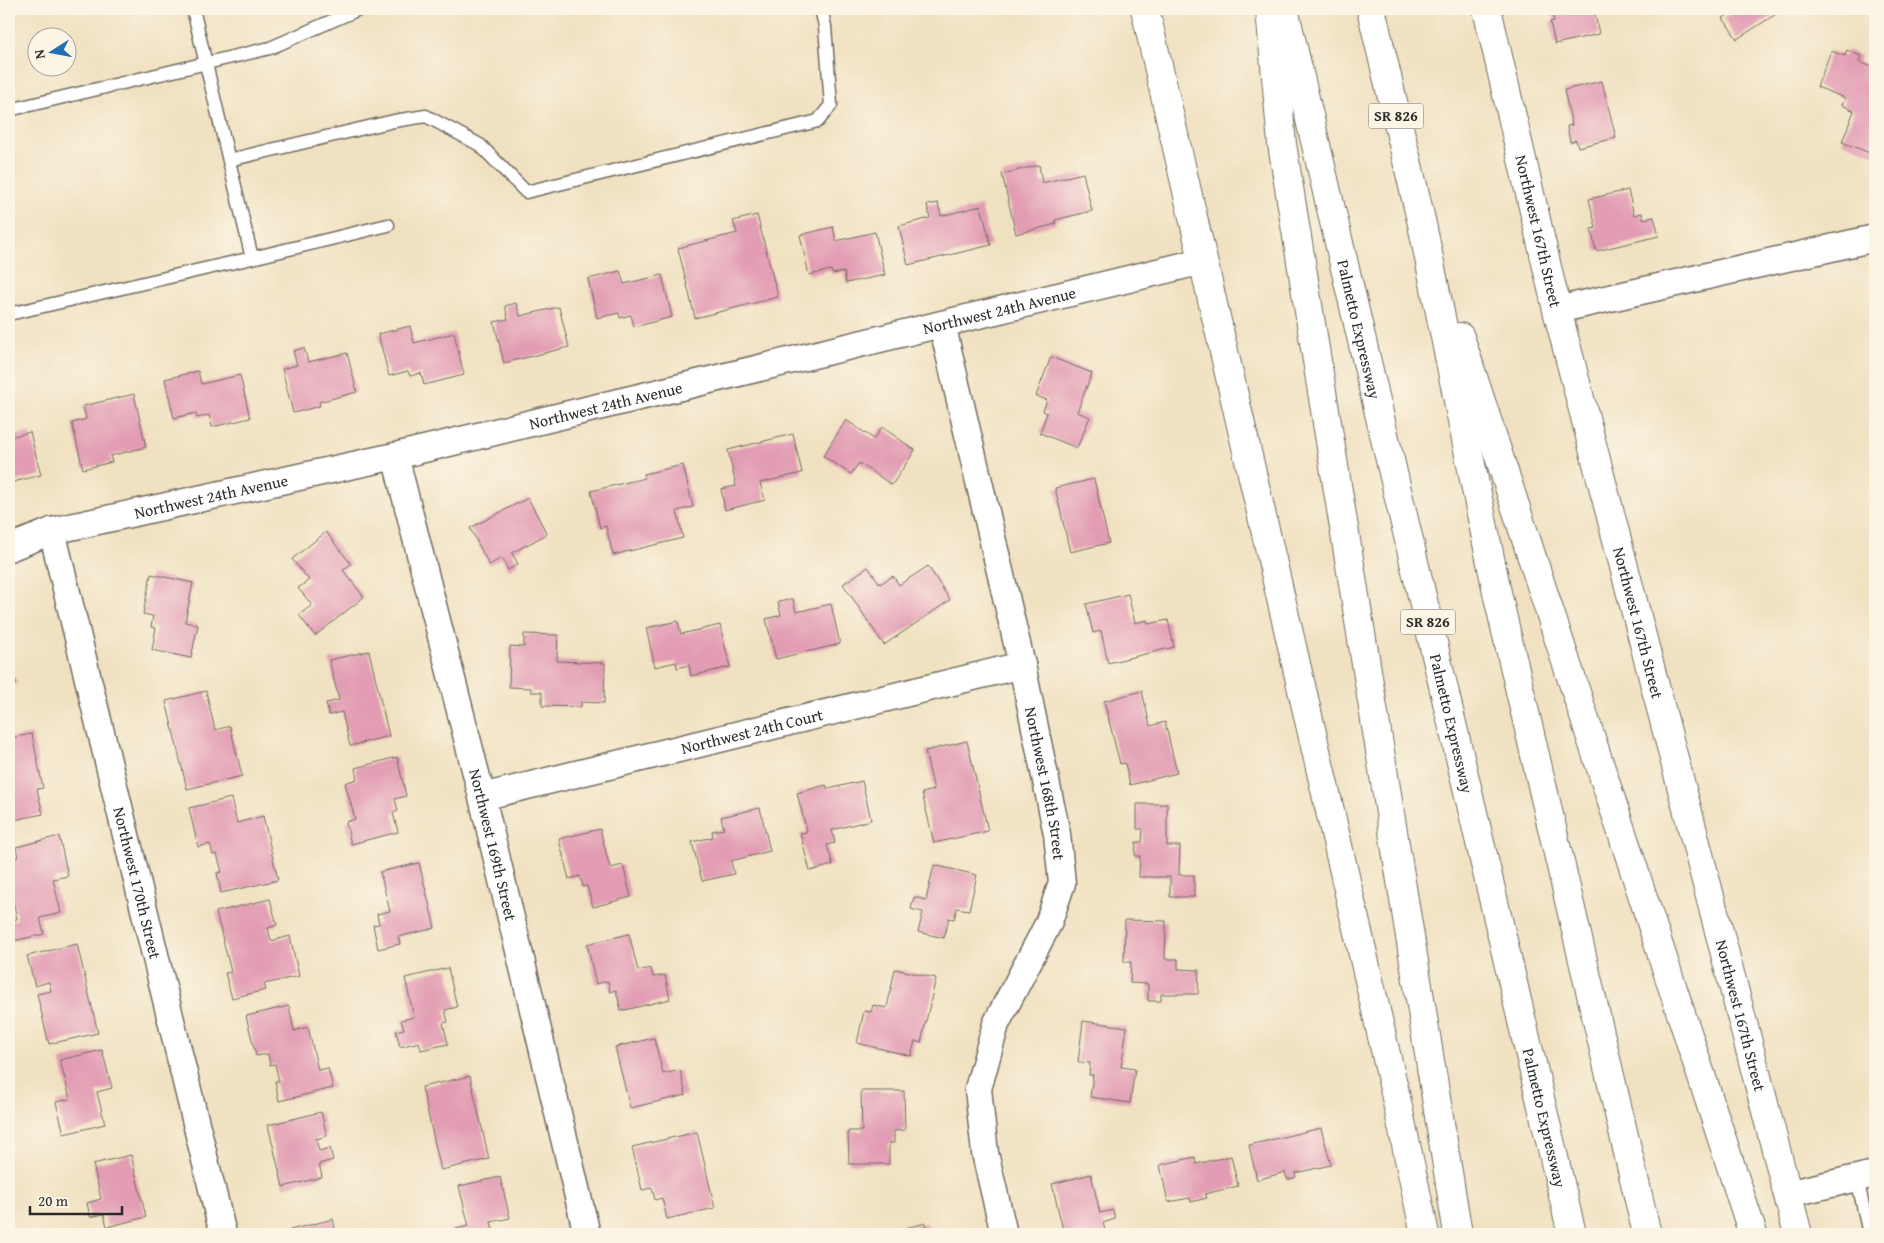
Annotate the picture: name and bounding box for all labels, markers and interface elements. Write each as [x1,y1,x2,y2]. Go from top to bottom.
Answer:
north arrow [28,28,78,78]
text: N [28,47,50,61]
road number: SR 826 [1368,104,1424,128]
street label: Northwest 167th Street [1509,152,1568,310]
street label: Palmetto Expressway [1331,257,1387,401]
street label: Northwest 24th Avenue [920,280,1078,340]
street label: Northwest 24th Avenue [527,375,685,435]
street label: Northwest 24th Avenue [132,468,290,525]
street label: Northwest 167th Street [1607,544,1670,701]
road number: SR 826 [1400,610,1456,634]
street label: Palmetto Expressway [1424,651,1480,796]
street label: Northwest 24th Court [679,702,826,760]
street label: Northwest 168th Street [1019,705,1072,861]
street label: Northwest 169th Street [463,766,523,924]
street label: Northwest 170th Street [107,804,168,962]
street label: Northwest 167th Street [1710,937,1772,1094]
street label: Palmetto Expressway [1517,1046,1573,1190]
scale bar [30,1183,122,1215]
text: 20 m [38,1190,69,1211]

